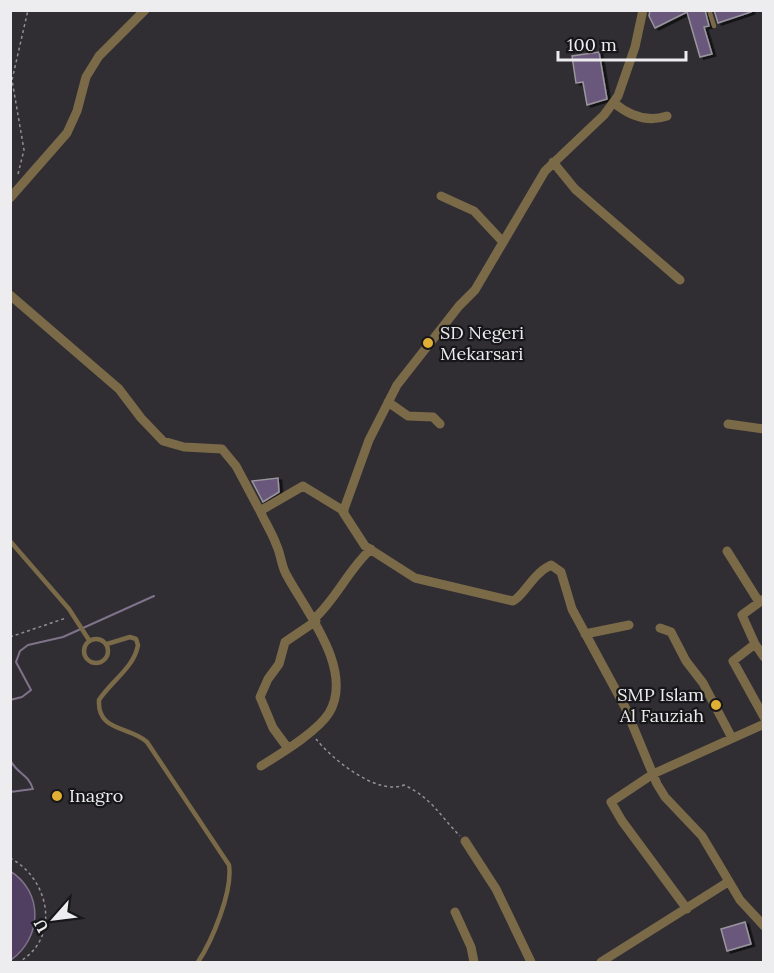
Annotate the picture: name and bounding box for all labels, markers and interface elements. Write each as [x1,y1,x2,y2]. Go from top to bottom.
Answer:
scale bar [558,24,686,62]
text: 100 m [567,33,617,56]
place label: SD Negeri Mekarsari [440,321,524,365]
marker: SD Negeri Mekarsari [421,336,435,350]
place label: SMP Islam Al Fauziah [617,683,704,727]
marker: SMP Islam Al Fauziah [709,698,723,712]
place label: Inagro [69,784,123,807]
marker: Inagro [50,789,64,803]
north arrow [24,889,84,949]
text: U [29,916,52,936]

